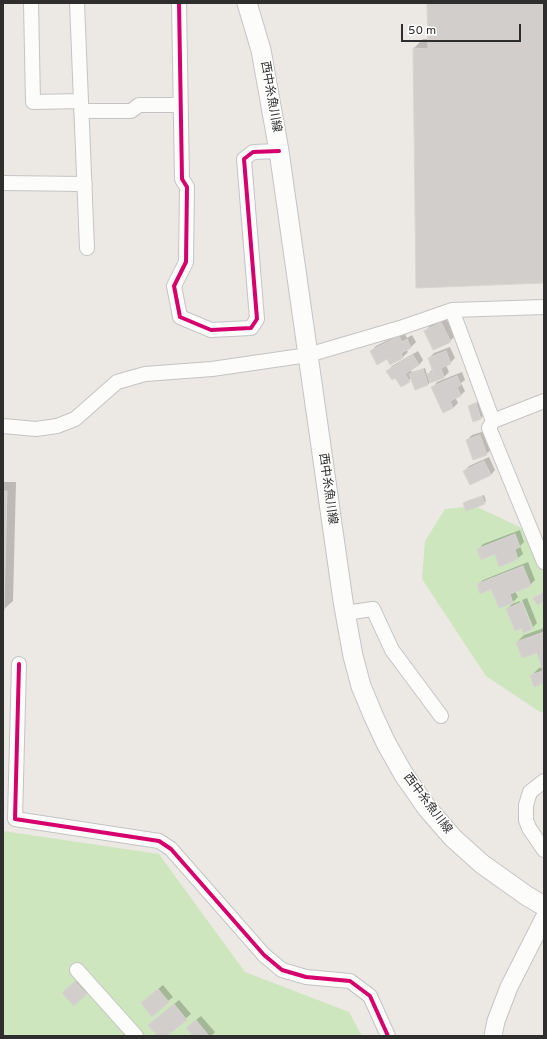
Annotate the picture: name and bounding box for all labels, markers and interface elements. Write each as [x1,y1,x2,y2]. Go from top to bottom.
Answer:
scale bar [403,16,523,42]
text: 50 m [408,23,436,39]
street label: 西中糸魚川線 [257,60,283,134]
street label: 西中糸魚川線 [315,452,339,526]
street label: 西中糸魚川線 [400,771,454,837]

